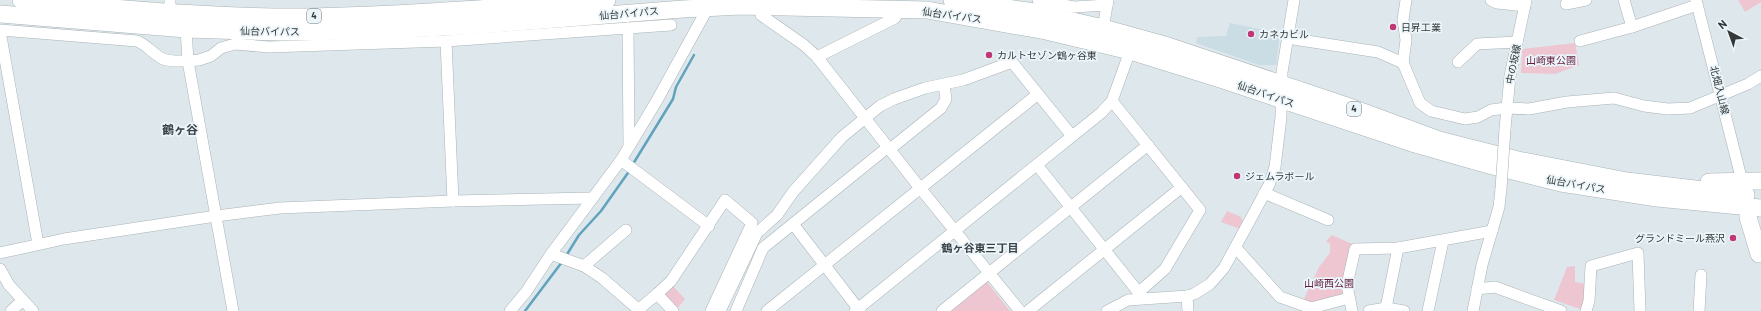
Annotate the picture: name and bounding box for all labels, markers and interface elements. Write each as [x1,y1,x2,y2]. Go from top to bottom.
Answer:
street label: 仙台バイパス [599,4,659,22]
street label: 仙台バイパス [922,5,982,25]
road number: 4 [307,9,321,23]
north arrow [1709,12,1749,52]
text: N [1715,17,1729,31]
place label: 日昇工業 [1401,21,1441,33]
marker: 日昇工業 [1388,22,1398,32]
street label: 仙台バイパス [240,24,300,38]
place label: カネカビル [1259,28,1309,40]
marker: カネカビル [1246,29,1256,39]
street label: 中の坂線 [1503,43,1523,85]
place label: カルトセゾン鶴ヶ谷東 [997,49,1097,61]
marker: カルトセゾン鶴ヶ谷東 [984,50,994,60]
park label: 山崎東公園 [1526,54,1576,66]
street label: 北畑入山線 [1708,64,1732,116]
street label: 仙台バイパス [1236,79,1296,109]
road number: 4 [1347,102,1361,116]
district label: 鶴ヶ谷 [162,122,198,136]
place label: ジェムラポール [1245,170,1315,182]
marker: ジェムラポール [1232,171,1242,181]
street label: 仙台バイパス [1546,173,1606,195]
place label: グランドミール燕沢 [1635,232,1725,244]
marker: グランドミール燕沢 [1728,233,1738,243]
district label: 鶴ヶ谷東三丁目 [941,241,1019,254]
park label: 山崎西公園 [1304,277,1354,289]

